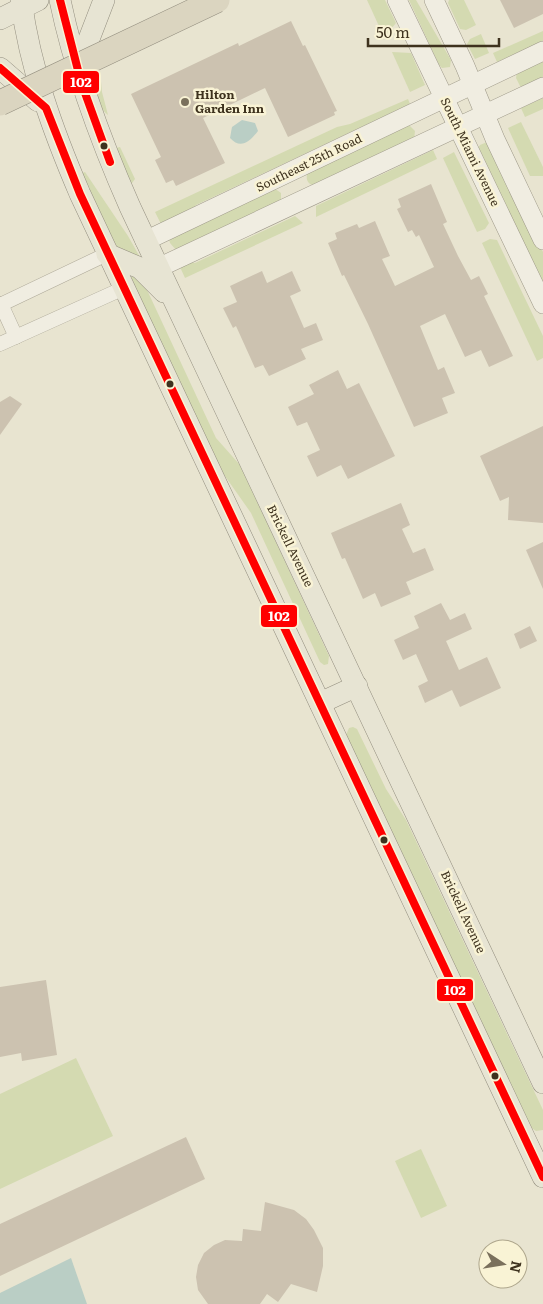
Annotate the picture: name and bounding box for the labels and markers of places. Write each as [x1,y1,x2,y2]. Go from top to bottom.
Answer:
place label: Hilton Garden Inn [195,85,265,117]
marker: Hilton Garden Inn [179,96,191,108]
unlabelled marker [99,141,109,151]
unlabelled marker [165,379,175,389]
unlabelled marker [379,835,389,845]
unlabelled marker [490,1071,500,1081]

